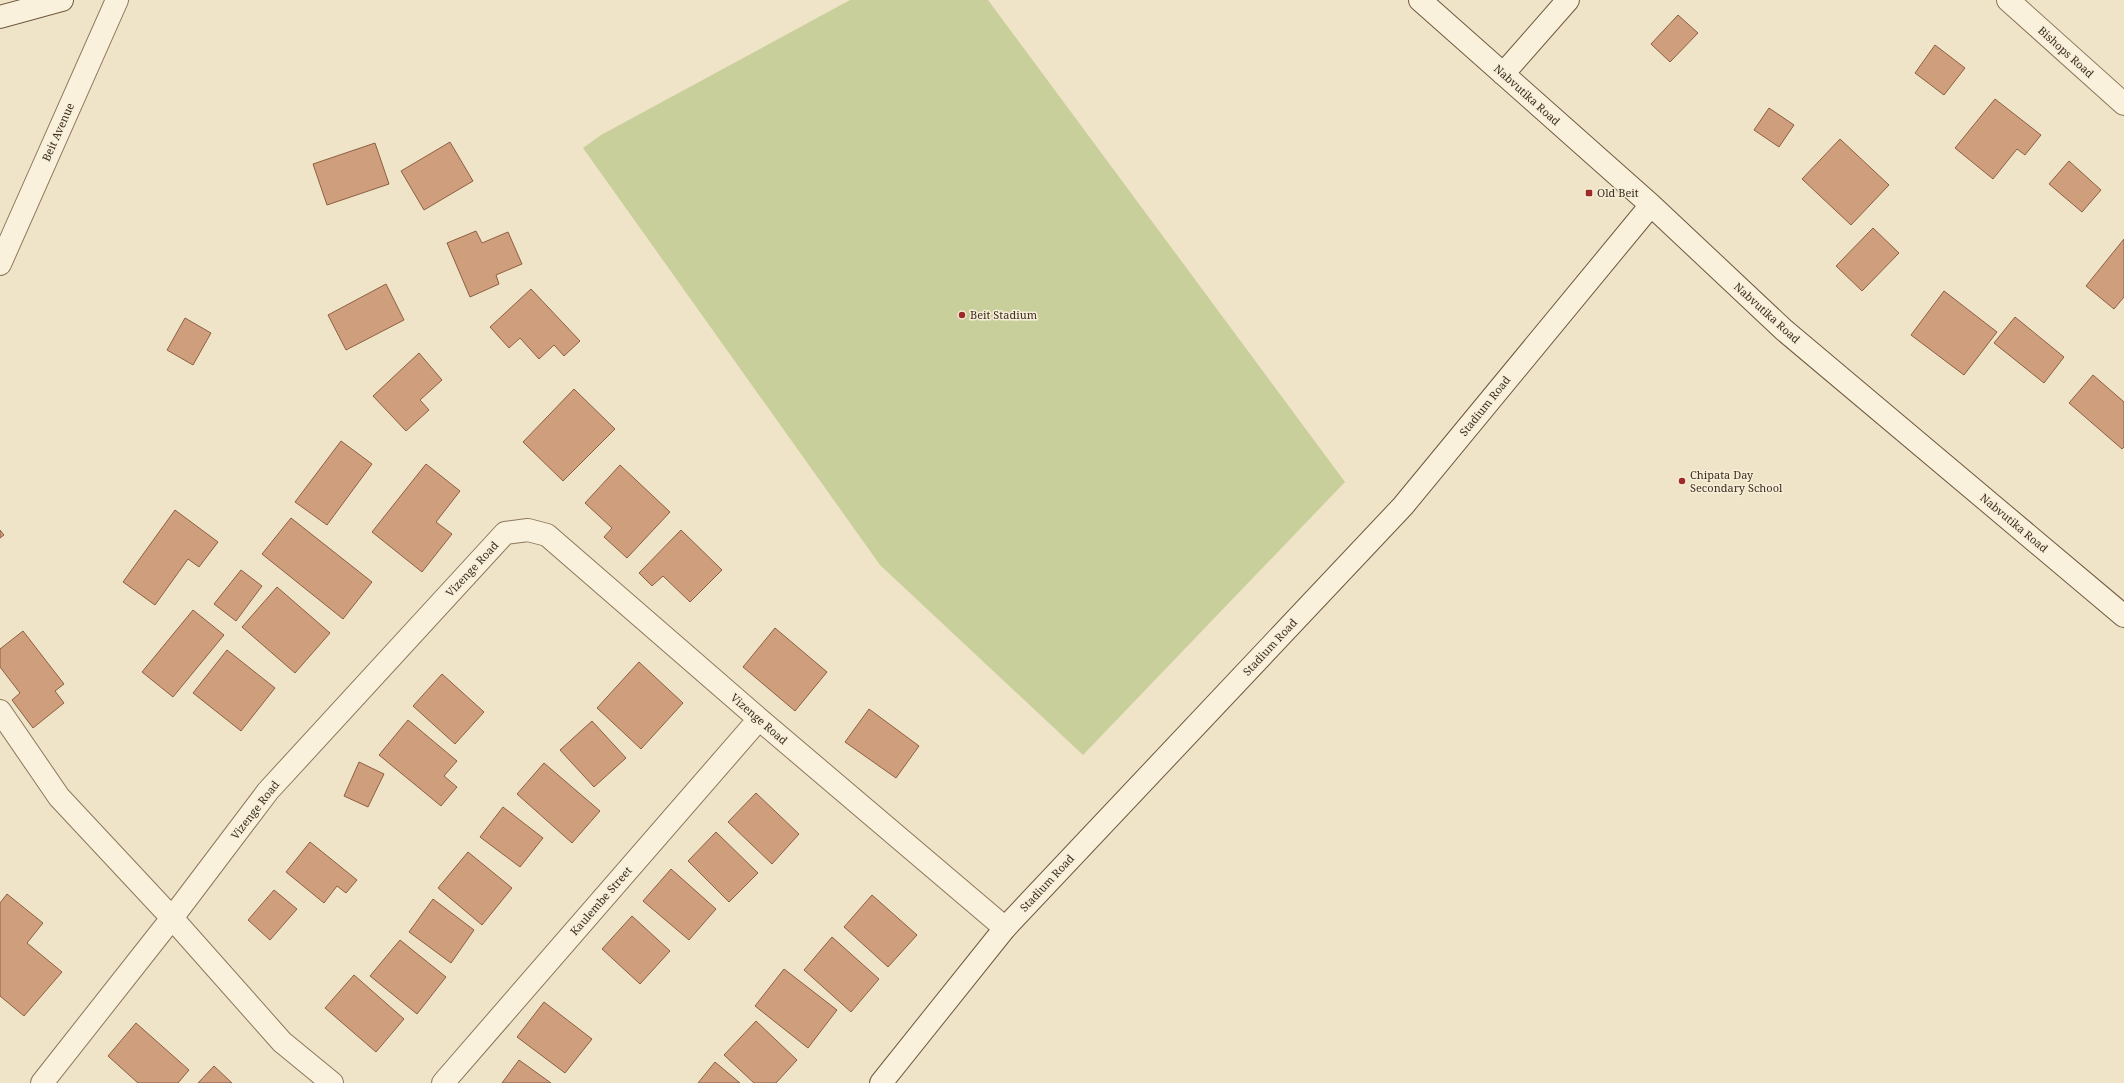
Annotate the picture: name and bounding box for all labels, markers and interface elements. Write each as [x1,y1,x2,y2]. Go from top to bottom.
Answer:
street label: Bishops Road [2035,23,2098,81]
street label: Nabvutika Road [1491,61,1564,128]
street label: Beit Avenue [38,100,77,163]
place label: Old Beit [1597,185,1639,200]
marker: Old Beit [1584,188,1594,198]
street label: Nabvutika Road [1731,279,1804,346]
place label: Beit Stadium [970,307,1038,322]
marker: Beit Stadium [957,310,967,320]
street label: Stadium Road [1456,372,1514,439]
place label: Chipata Day Secondary School [1690,467,1783,495]
marker: Chipata Day Secondary School [1677,476,1687,486]
street label: Nabvutika Road [1977,490,2052,556]
street label: Vizenge Road [442,538,501,600]
street label: Stadium Road [1239,615,1300,678]
street label: Vizenge Road [728,690,791,748]
street label: Vizenge Road [227,777,282,842]
street label: Stadium Road [1016,851,1077,914]
street label: Kaulembe Street [567,863,635,938]

